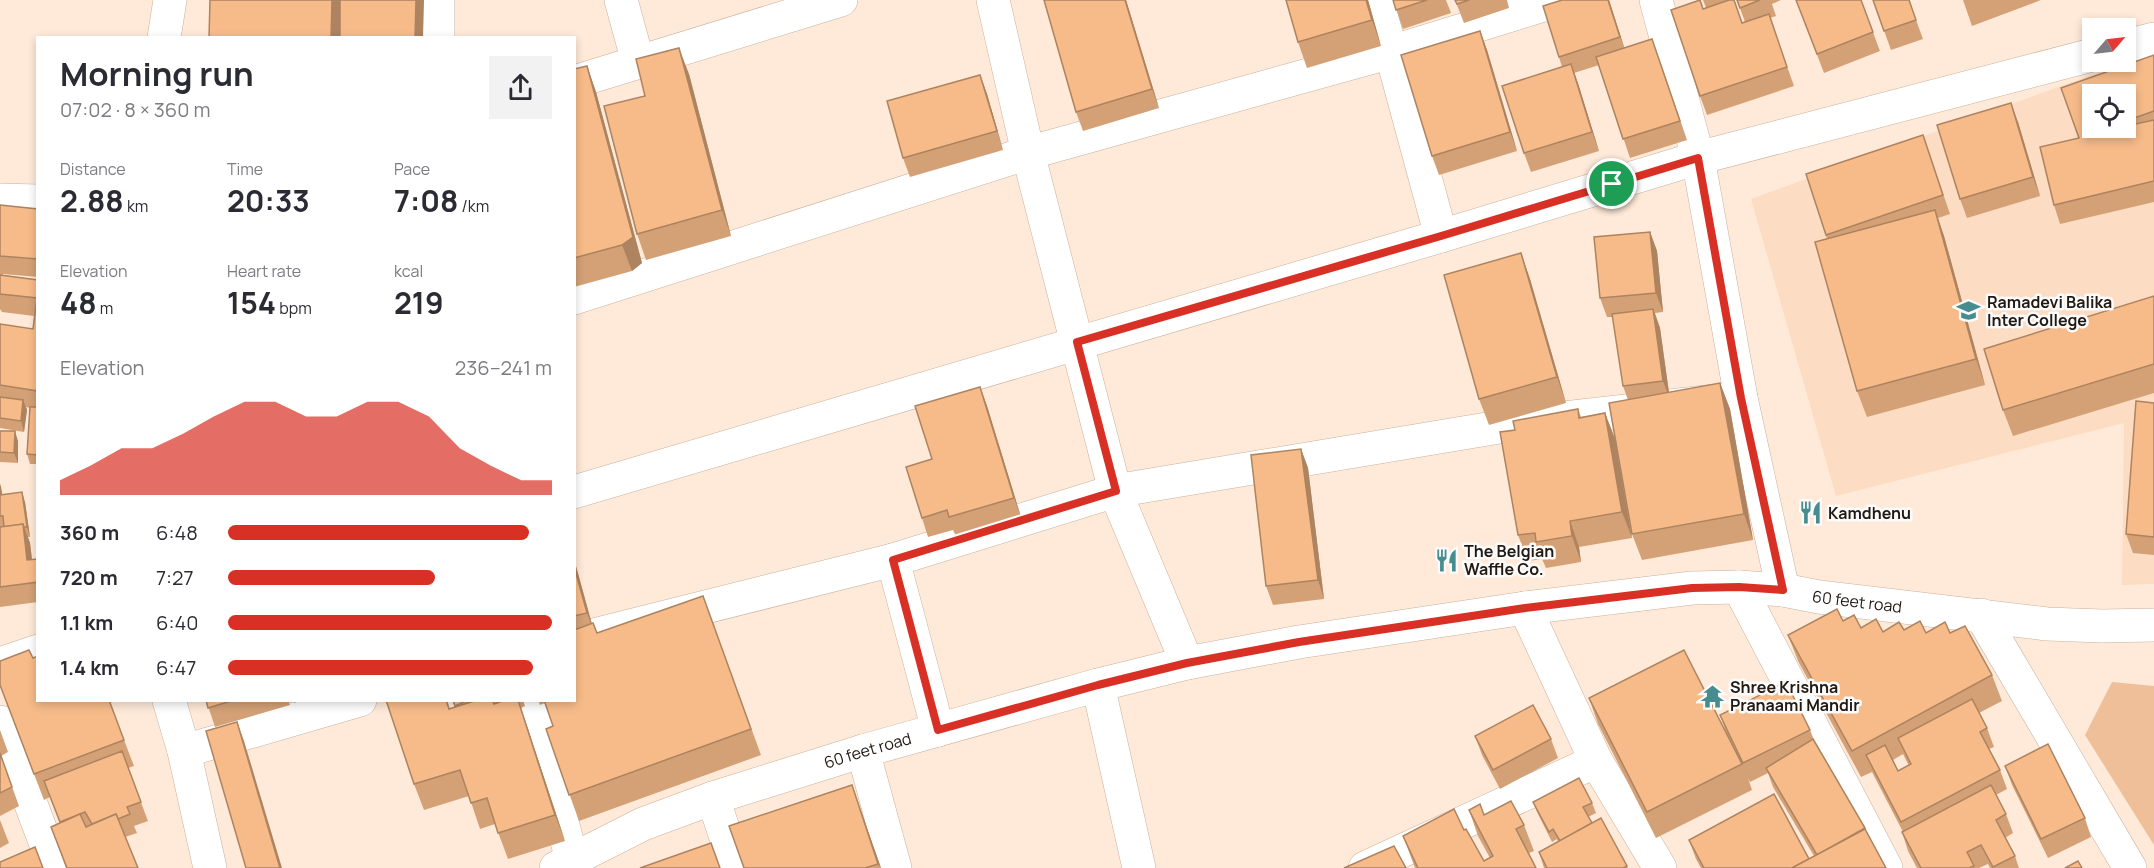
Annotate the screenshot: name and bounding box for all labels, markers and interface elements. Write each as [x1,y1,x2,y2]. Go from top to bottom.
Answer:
north arrow [2082,18,2136,72]
map controls [2082,18,2136,138]
text: Morning run [60,51,254,96]
button: share [489,56,552,119]
button: locate [2082,84,2136,138]
text: 07:02 · 8 × 360 m [60,96,210,123]
text: Distance [60,158,126,180]
text: Time [227,158,263,180]
text: Pace [394,158,430,180]
pin [1586,158,1637,209]
icon: arrive [1595,167,1628,200]
text: 2.88 [60,180,124,221]
text: 20:33 [227,180,310,221]
text: 7:08 [394,180,458,221]
text: km [124,195,148,217]
text: /km [458,195,489,217]
text: Elevation [60,260,128,282]
text: Heart rate [227,260,301,282]
text: kcal [394,260,423,282]
text: 48 [60,282,97,323]
text: 154 [227,282,276,323]
text: 219 [394,282,444,323]
place label: Ramadevi Balika Inter College [1987,291,2112,331]
text: m [97,297,113,319]
text: bpm [276,297,312,319]
school or university icon: Ramadevi Balika Inter College [1956,298,1982,324]
text: Elevation [60,354,144,381]
text: 236–241 m [455,354,552,381]
restaurant icon: Kamdhenu [1797,500,1823,526]
place label: Kamdhenu [1828,502,1911,524]
text: 360 m [60,519,119,546]
text: 6:48 [156,519,198,546]
place label: The Belgian Waffle Co. [1464,540,1554,580]
restaurant icon: The Belgian Waffle Co. [1433,547,1459,573]
text: 720 m [60,564,118,591]
text: 7:27 [156,564,193,591]
street label: 60 feet road [1810,585,1903,618]
text: 1.1 km [60,609,113,636]
text: 6:40 [156,609,198,636]
text: 1.4 km [60,654,119,681]
text: 6:47 [156,654,196,681]
place label: Shree Krishna Pranaami Mandir [1730,676,1860,716]
temple icon: Shree Krishna Pranaami Mandir [1699,683,1725,709]
street label: 60 feet road [821,727,914,774]

